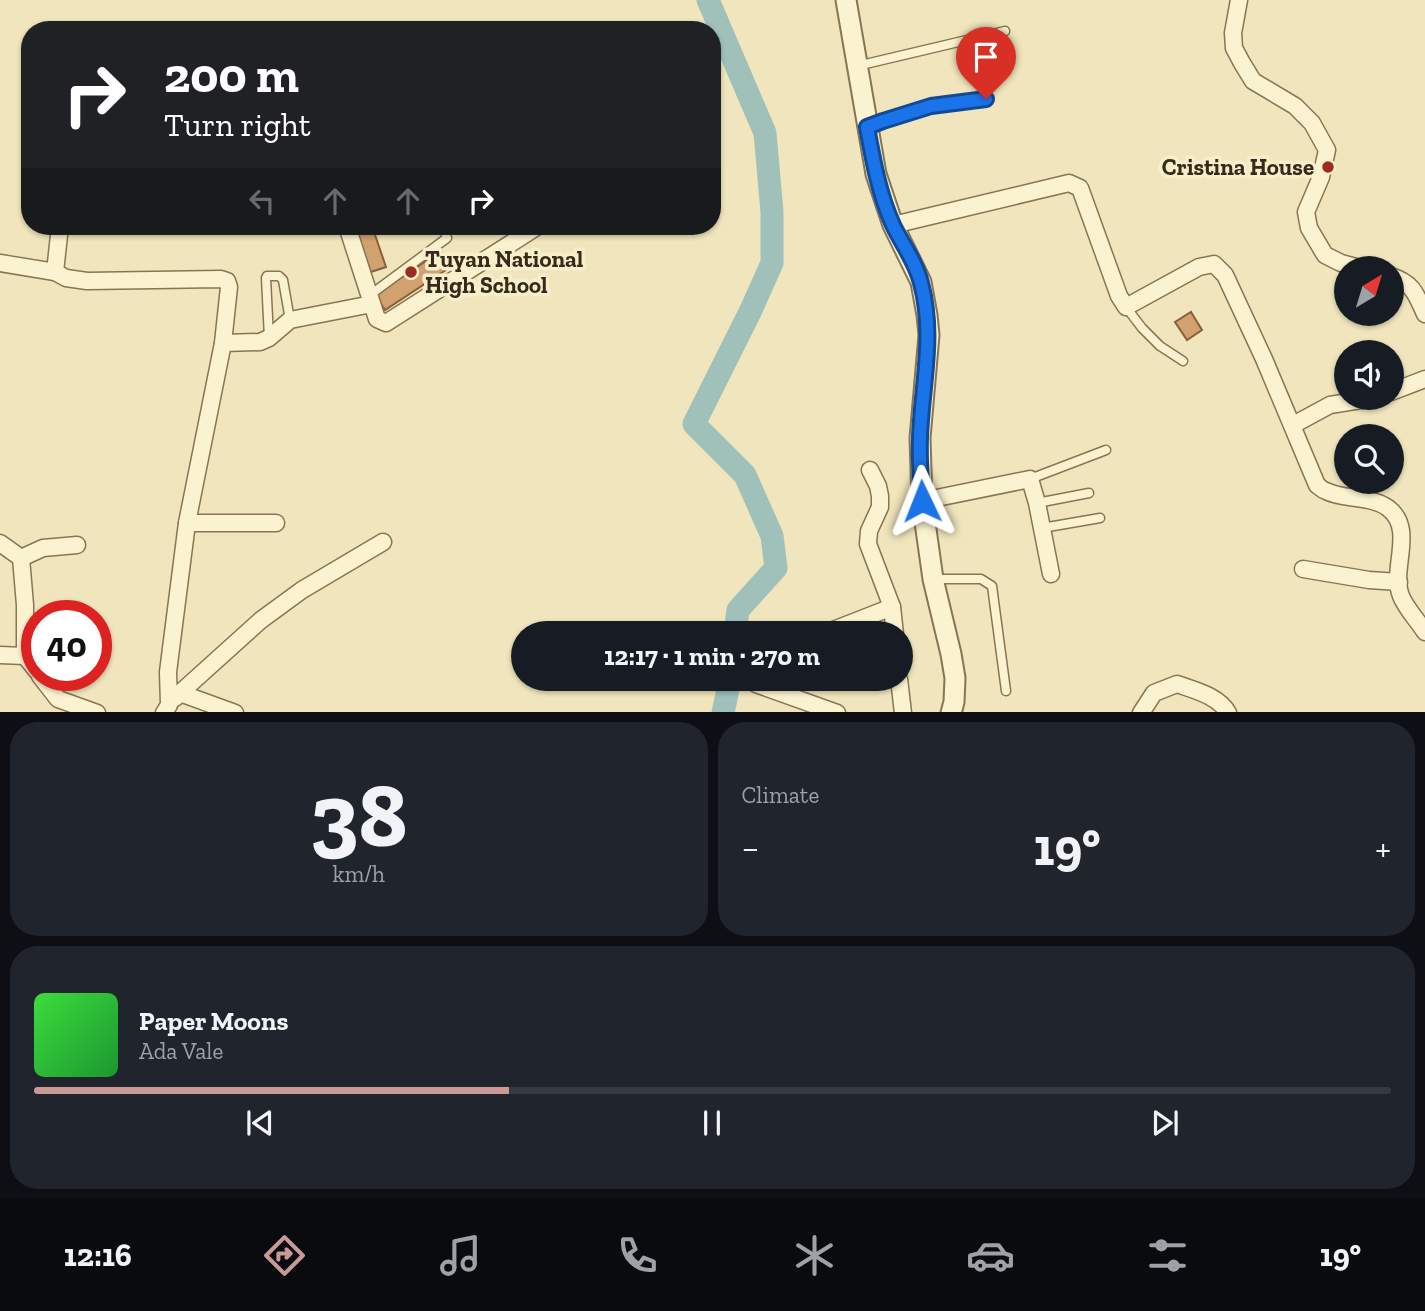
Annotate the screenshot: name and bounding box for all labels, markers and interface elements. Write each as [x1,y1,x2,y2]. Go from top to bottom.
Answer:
pin [956,27,1016,99]
icon: arrive [967,38,1005,76]
text: 200 m [164,46,299,105]
icon: right [49,49,140,140]
text: Turn right [164,106,311,144]
place label: Cristina House [1162,153,1314,181]
marker: Cristina House [1320,159,1336,175]
icon: left [243,182,281,220]
icon: ahead [316,182,354,220]
icon: ahead [389,182,427,220]
icon: right [462,182,500,220]
place label: Tuyan National High School [425,245,584,299]
north arrow [1334,256,1404,326]
map controls [1334,256,1404,494]
marker: Tuyan National High School [403,264,419,280]
button: sound [1334,340,1404,410]
button: search [1334,424,1404,494]
position arrow [885,464,959,538]
speed limit sign: 40 [21,600,112,691]
text: 12:17 · 1 min · 270 m [604,640,820,672]
text: 38 [310,760,408,869]
text: Climate [742,781,819,809]
text: 19° [1034,816,1101,878]
text: − [742,825,759,871]
text: + [1375,825,1391,871]
text: km/h [333,860,385,888]
text: Paper Moons [139,1005,288,1037]
text: Ada Vale [139,1037,223,1065]
icon: previous [241,1104,279,1142]
icon: pause [693,1104,731,1142]
icon: next [1146,1104,1184,1142]
icon: directions [260,1231,309,1280]
icon: music [436,1231,485,1280]
icon: phone [613,1231,662,1280]
icon: climate [790,1231,839,1280]
icon: car [966,1231,1015,1280]
icon: filters [1143,1231,1192,1280]
text: 12:16 [64,1236,132,1274]
text: 19° [1320,1236,1361,1274]

